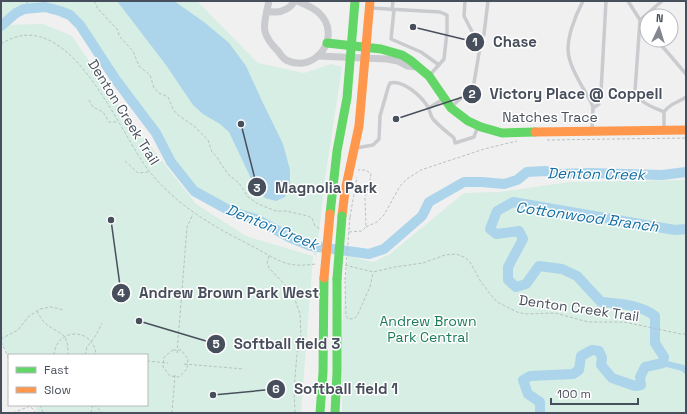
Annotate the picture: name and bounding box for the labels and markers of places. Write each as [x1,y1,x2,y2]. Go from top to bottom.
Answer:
callout: Chase [465,28,546,55]
callout: Victory Place @ Coppell [462,80,671,107]
callout: Magnolia Park [247,174,386,201]
callout: Andrew Brown Park West [111,279,327,306]
callout: Softball field 3 [206,331,349,358]
callout: Softball field 1 [266,376,406,403]

